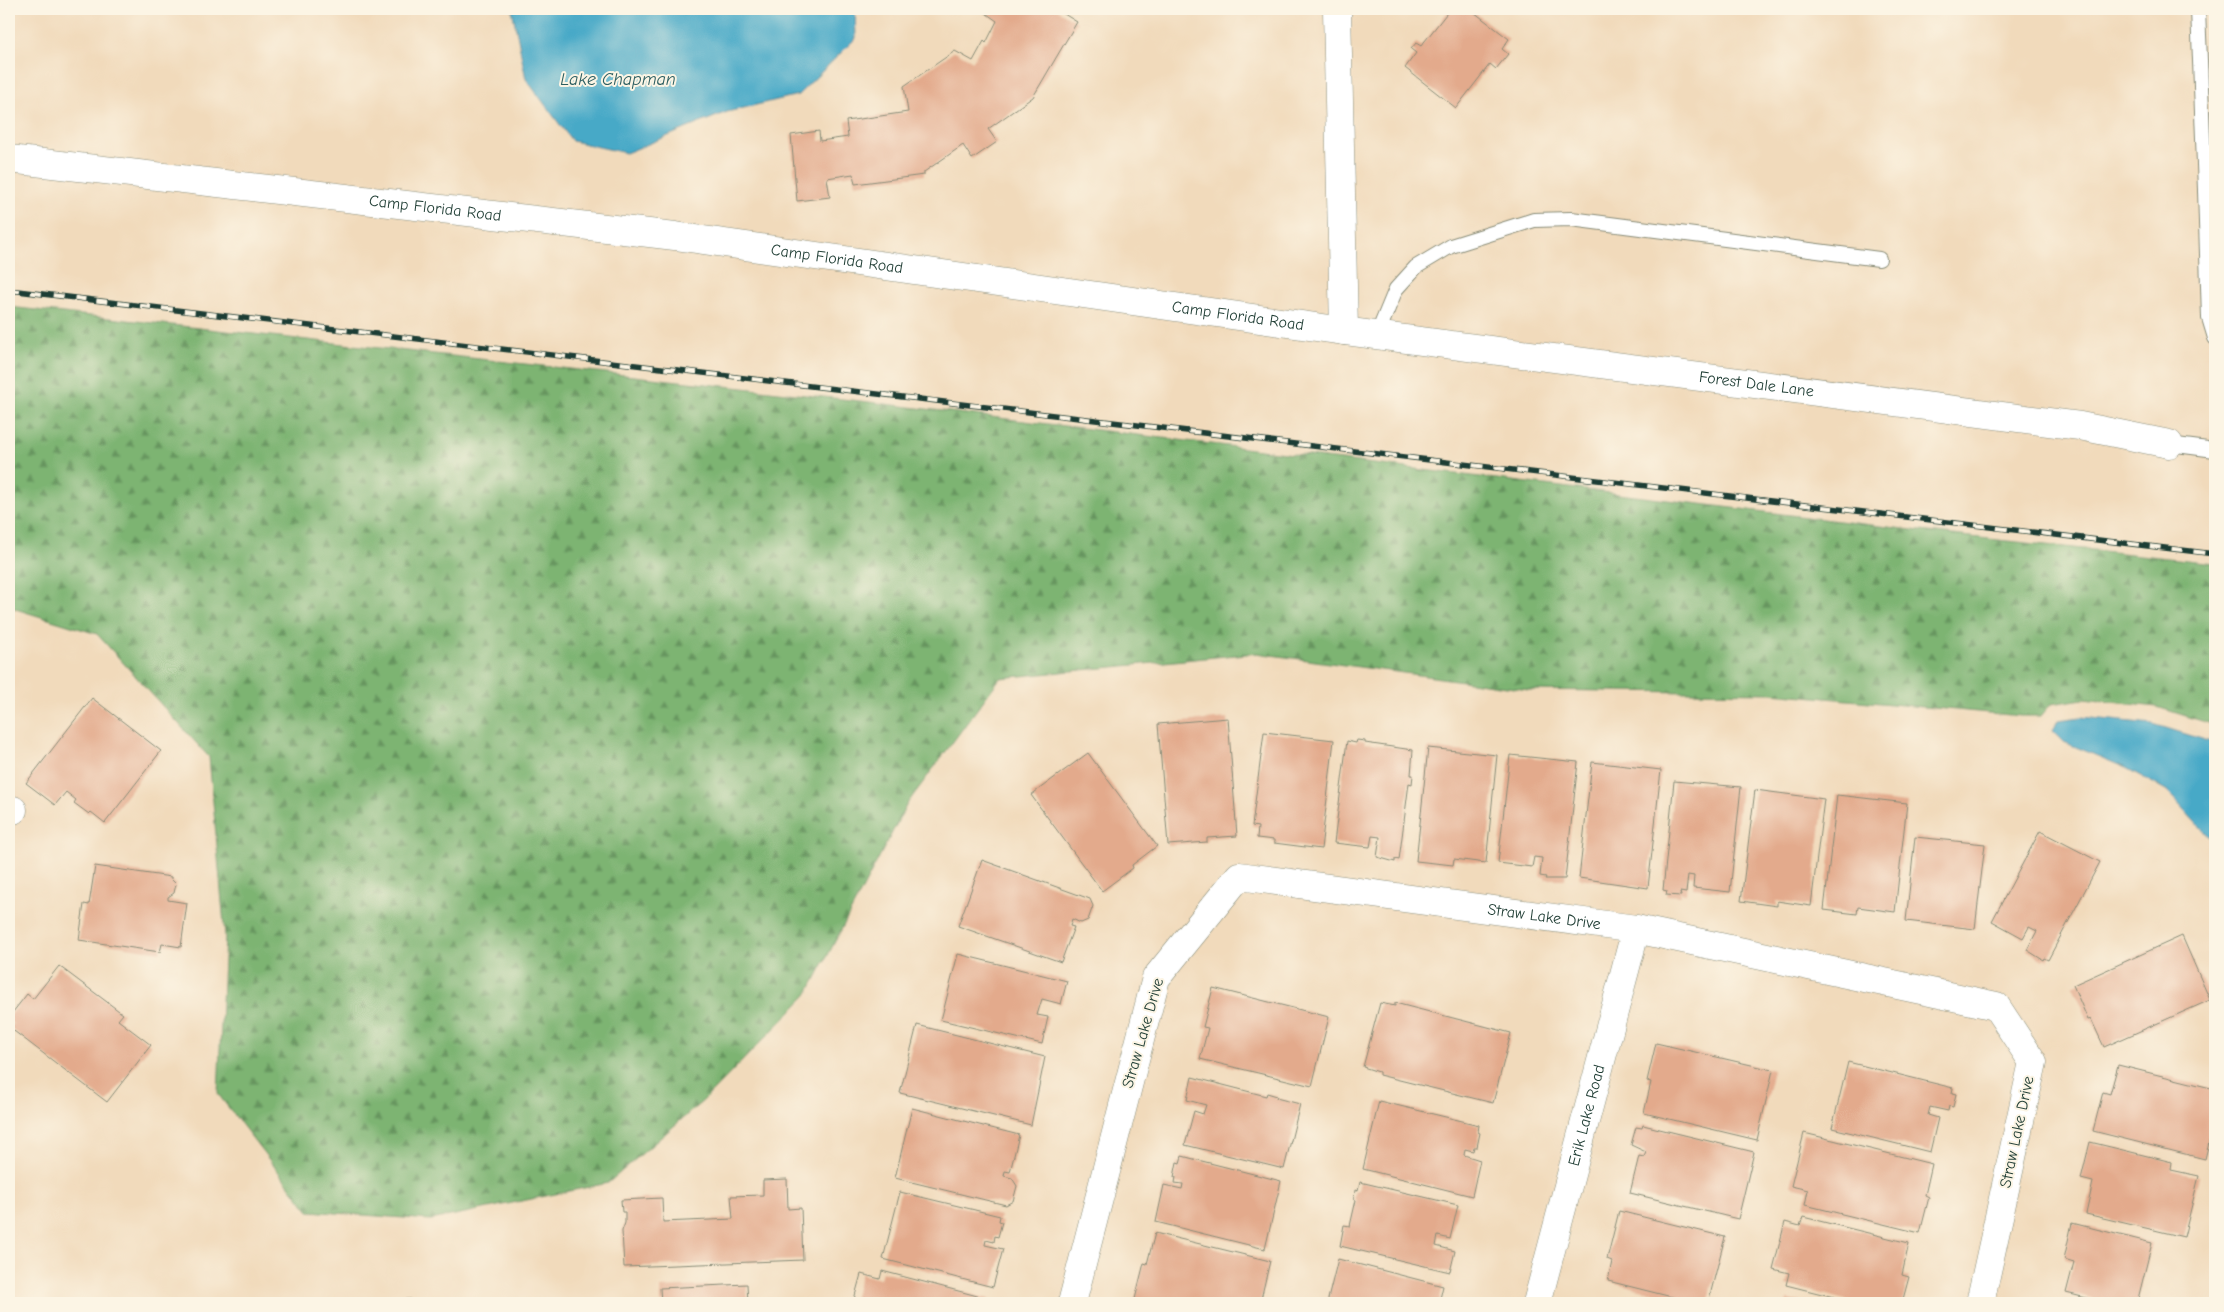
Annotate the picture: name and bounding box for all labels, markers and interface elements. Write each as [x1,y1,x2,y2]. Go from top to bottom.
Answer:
water label: Lake Chapman [560,69,676,90]
street label: Camp Florida Road [368,192,502,225]
street label: Camp Florida Road [770,241,904,277]
street label: Camp Florida Road [1171,298,1305,334]
street label: Forest Dale Lane [1698,368,1815,401]
street label: Straw Lake Drive [1486,900,1602,933]
street label: Straw Lake Drive [1119,976,1167,1090]
street label: Erik Lake Road [1565,1063,1609,1168]
street label: Straw Lake Drive [1996,1074,2038,1190]

